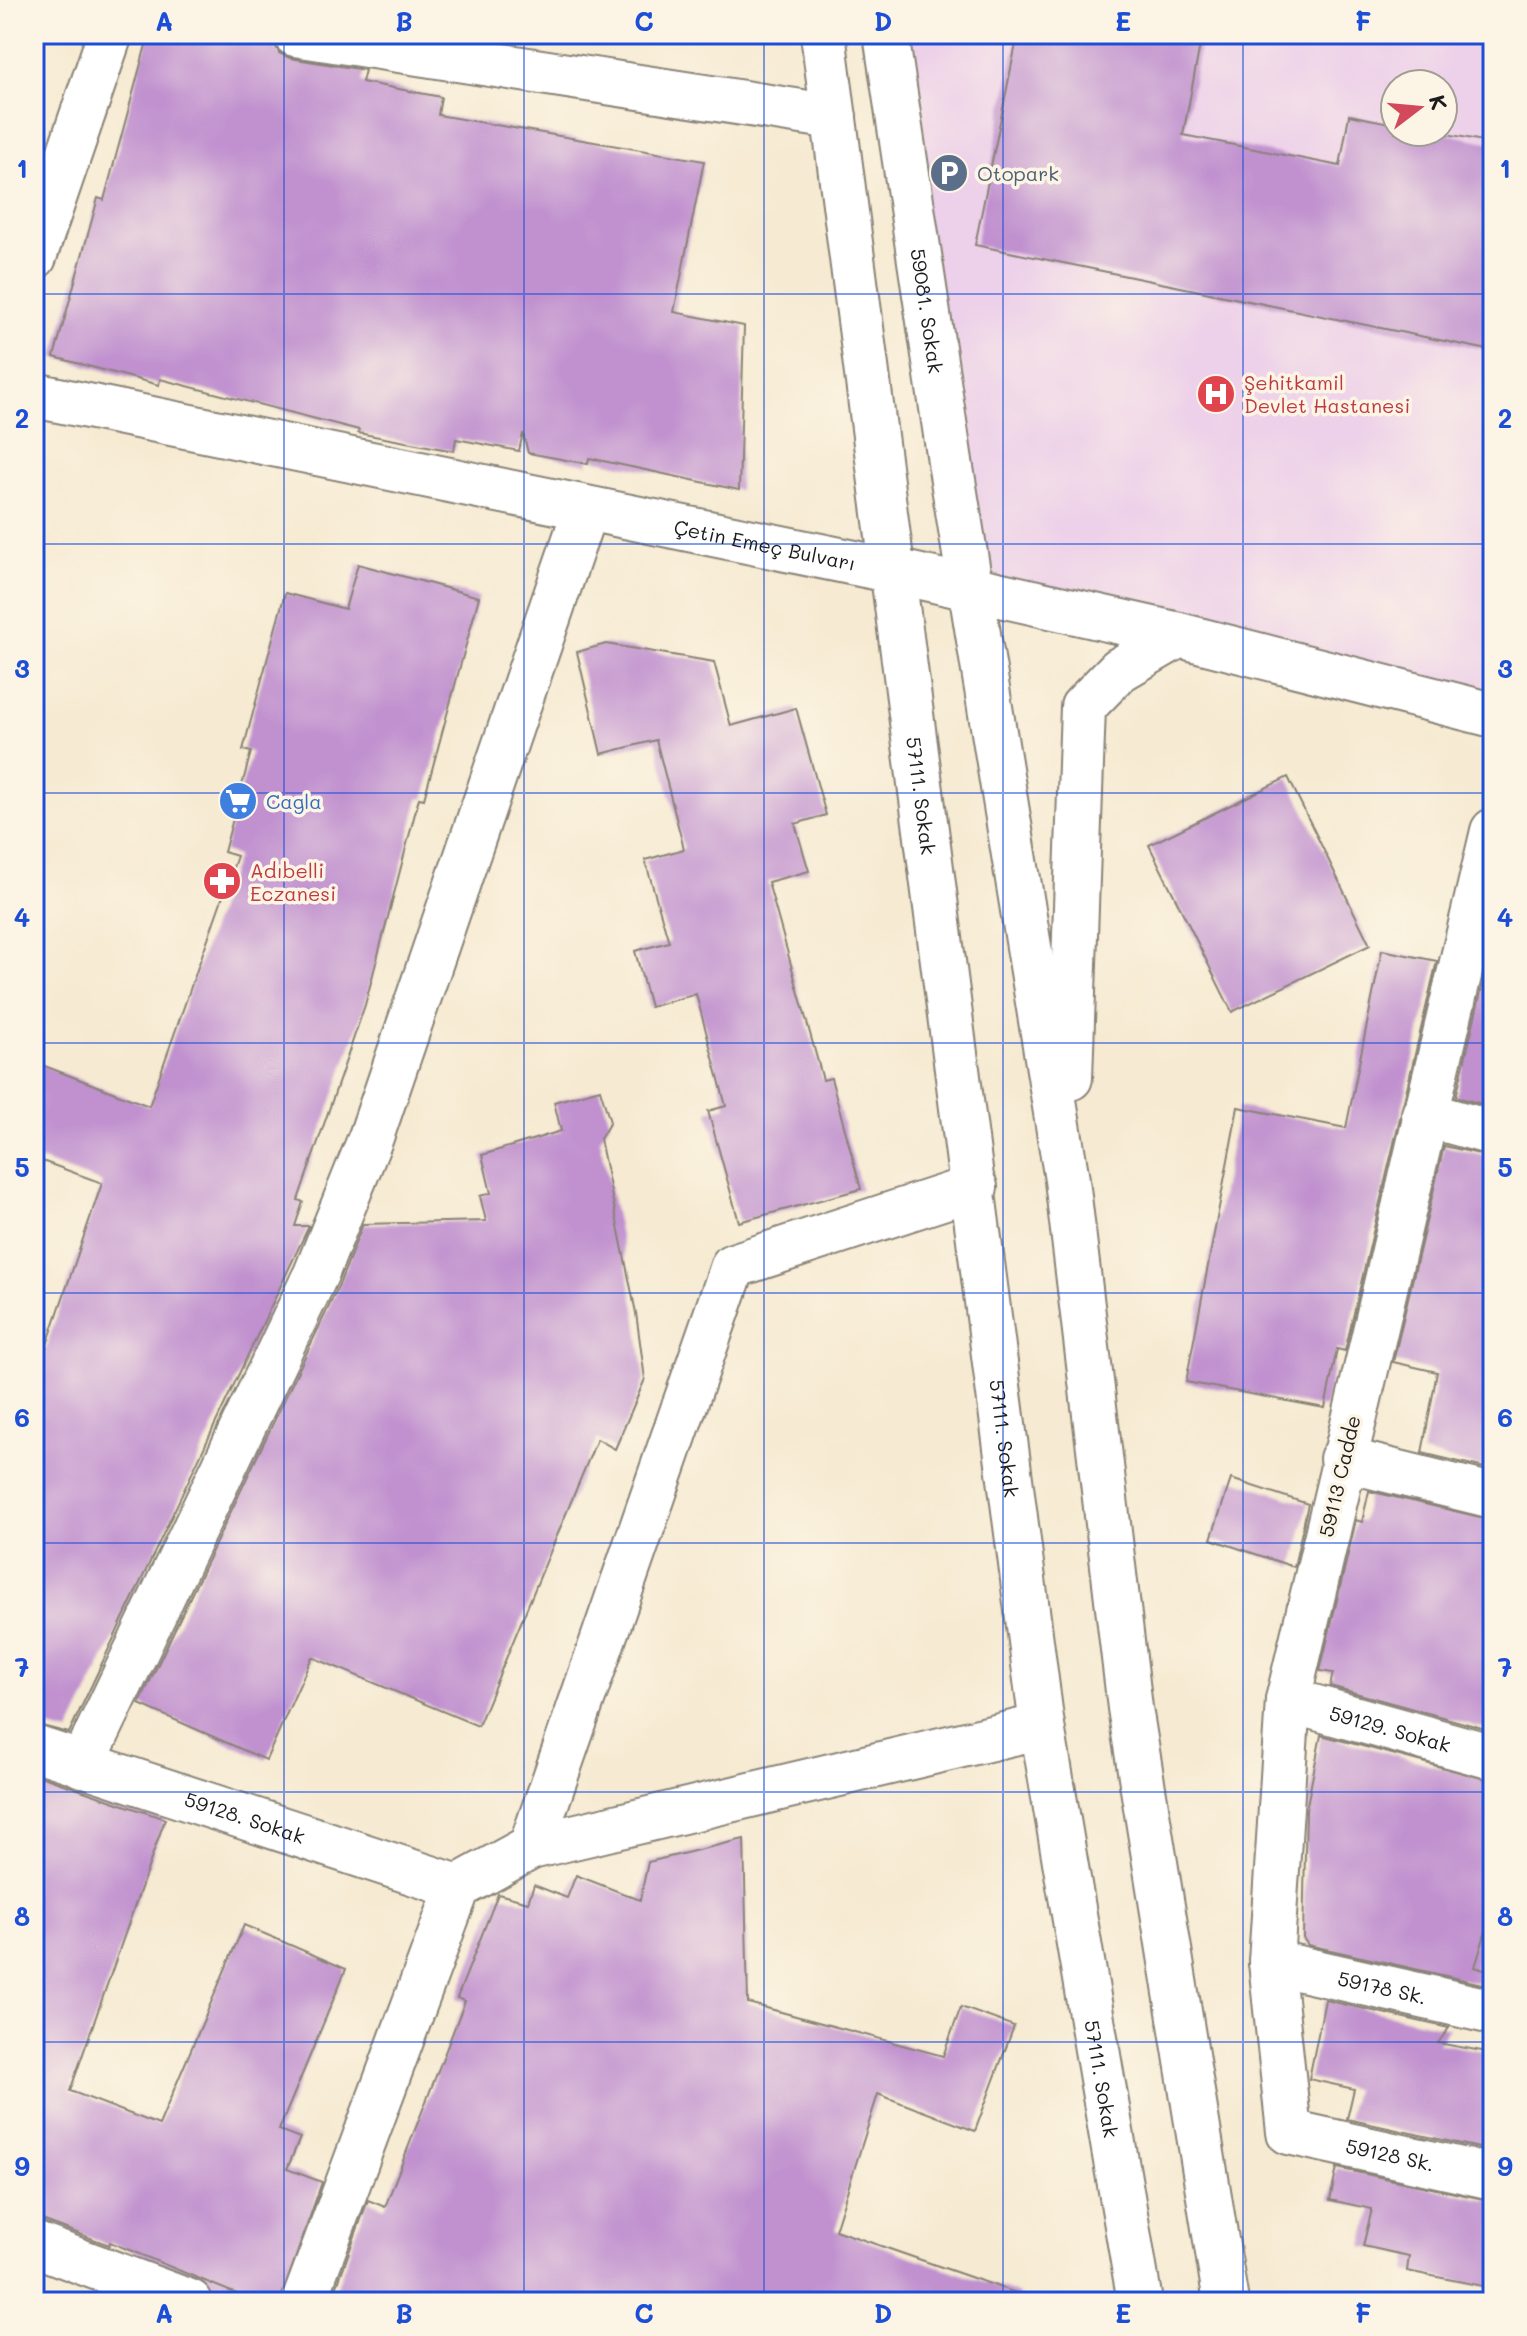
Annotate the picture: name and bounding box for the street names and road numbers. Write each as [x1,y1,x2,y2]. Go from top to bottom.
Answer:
street label: 59081. Sokak [905,247,950,375]
street label: Çetin Emeç Bulvarı [672,513,858,576]
street label: 57111. Sokak [901,735,942,856]
street label: 57111. Sokak [984,1378,1025,1499]
street label: 59113 Cadde [1312,1413,1366,1539]
street label: 59129. Sokak [1327,1699,1454,1758]
street label: 59128. Sokak [182,1785,308,1849]
street label: 59178 Sk. [1336,1964,1429,2010]
street label: 57111. Sokak [1079,2018,1125,2140]
street label: 59128 Sk. [1344,2132,1437,2177]

